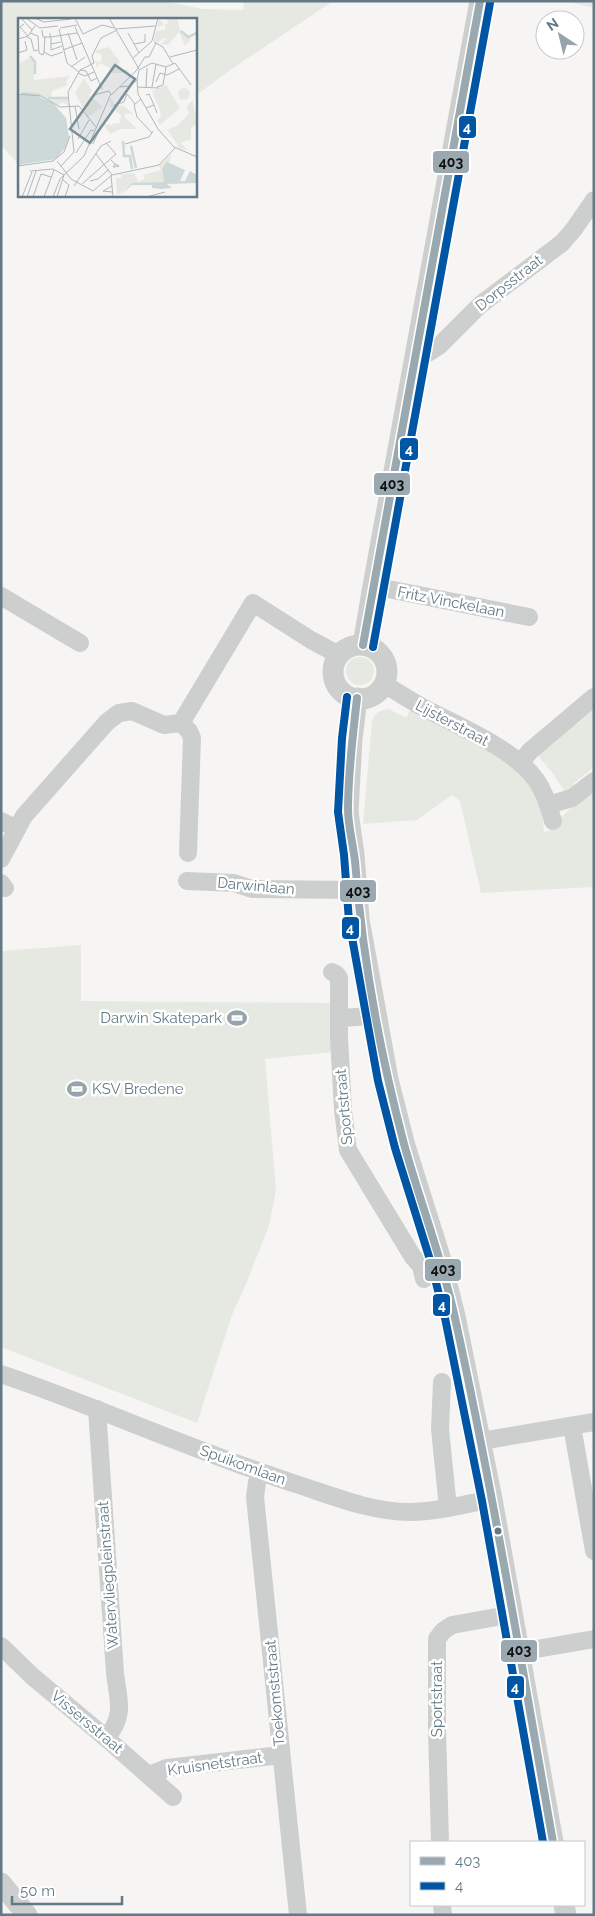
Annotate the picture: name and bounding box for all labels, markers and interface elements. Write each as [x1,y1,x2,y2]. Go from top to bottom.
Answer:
north arrow [535,10,585,60]
text: N [544,15,562,34]
inset map [18,18,196,196]
line badge: 4 [458,115,477,139]
text: 4 [463,119,471,135]
line badge: 403 [432,150,470,174]
text: 403 [439,154,463,170]
street label: Dorpsstraat [472,251,546,315]
line badge: 4 [399,437,419,461]
text: 4 [405,441,413,457]
line badge: 403 [373,472,411,496]
text: 403 [380,476,404,492]
street label: Fritz Vinckelaan [396,583,506,621]
street label: Lijsterstraat [412,696,492,750]
street label: Darwinlaan [217,874,295,898]
line badge: 403 [339,879,377,903]
text: 403 [346,883,370,899]
line badge: 4 [341,916,360,940]
text: 4 [346,920,354,936]
sports icon: Darwin Skatepark [226,1007,248,1029]
place label: Darwin Skatepark [100,1009,222,1027]
street label: Sportstraat [332,1068,356,1146]
sports icon: KSV Bredene [66,1078,88,1100]
place label: KSV Bredene [92,1080,184,1098]
line badge: 403 [424,1258,462,1282]
text: 403 [431,1261,455,1277]
line badge: 4 [432,1293,451,1317]
text: 4 [438,1297,446,1313]
street label: Spuikomlaan [198,1441,288,1489]
street label: Watervliegpleinstraat [94,1500,122,1650]
unlabelled marker [493,1526,503,1536]
street label: Toekomststraat [261,1639,289,1747]
line badge: 403 [500,1639,538,1663]
text: 403 [507,1642,531,1658]
street label: Sportstraat [428,1661,446,1737]
line badge: 4 [506,1675,525,1699]
text: 4 [511,1679,519,1695]
street label: Vissersstraat [47,1687,127,1757]
street label: Kruisnetstraat [166,1748,264,1780]
legend [410,1841,585,1906]
text: 403 [455,1852,480,1870]
scale bar [12,1874,122,1906]
text: 4 [455,1877,463,1895]
text: 50 m [20,1882,55,1900]

